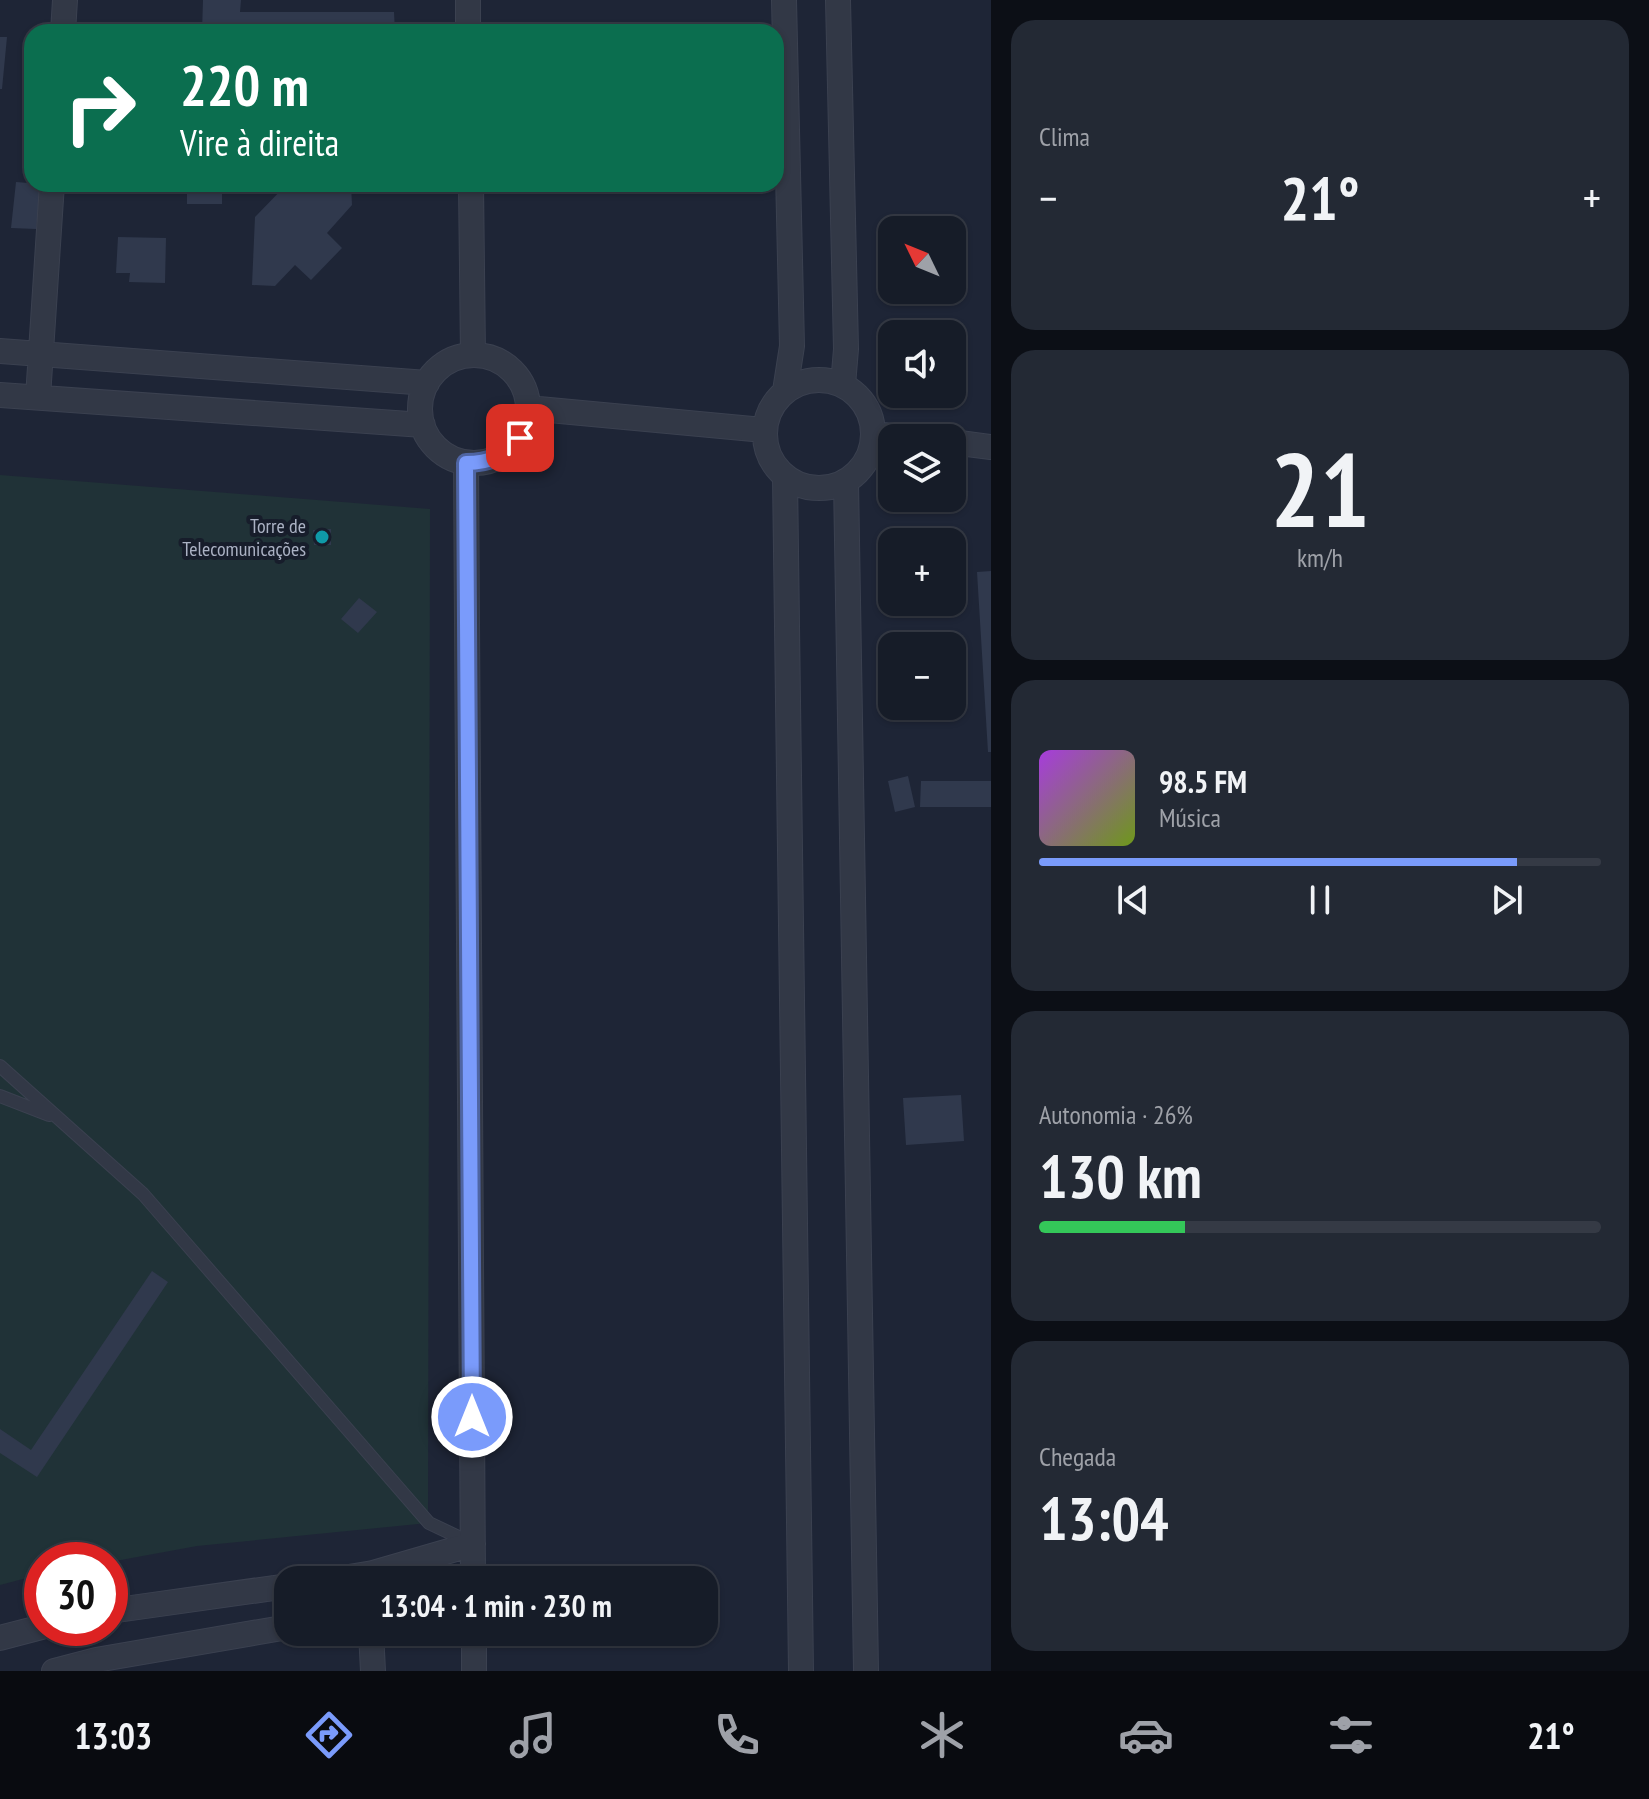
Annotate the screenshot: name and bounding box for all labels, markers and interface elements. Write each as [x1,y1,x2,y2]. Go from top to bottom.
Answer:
text: 220 m [180,49,309,121]
icon: right [48,56,152,160]
text: Vire à direita [180,119,339,166]
text: Clima [1039,120,1090,153]
text: 21° [1280,159,1360,237]
text: − [1039,169,1057,226]
text: + [1583,169,1601,226]
north arrow [878,216,966,304]
map controls [878,216,966,720]
button: sound [878,320,966,408]
pin [486,404,554,472]
icon: arrive [498,416,542,460]
text: 21 [1270,421,1370,556]
button: layers [878,424,966,512]
place label: Torre de Telecomunicações [182,513,306,562]
marker: Torre de Telecomunicações [313,528,331,546]
button: + [878,528,966,616]
text: km/h [1297,541,1343,574]
button: − [878,632,966,720]
text: 98.5 FM [1159,762,1247,801]
text: Música [1159,801,1221,834]
icon: previous [1111,878,1155,922]
icon: pause [1298,878,1342,922]
icon: next [1485,878,1529,922]
text: Autonomia · 26% [1039,1098,1193,1131]
text: 130 km [1039,1137,1202,1215]
position arrow [430,1375,514,1459]
text: Chegada [1039,1440,1116,1473]
text: 13:04 [1039,1479,1169,1557]
speed limit sign: 30 [24,1542,128,1646]
text: 13:04 · 1 min · 230 m [380,1586,612,1625]
icon: directions [301,1707,357,1763]
icon: music [505,1707,561,1763]
icon: phone [709,1707,765,1763]
icon: climate [914,1707,970,1763]
icon: car [1118,1707,1174,1763]
icon: filters [1323,1707,1379,1763]
text: 13:03 [74,1712,152,1759]
text: 21° [1527,1712,1575,1759]

